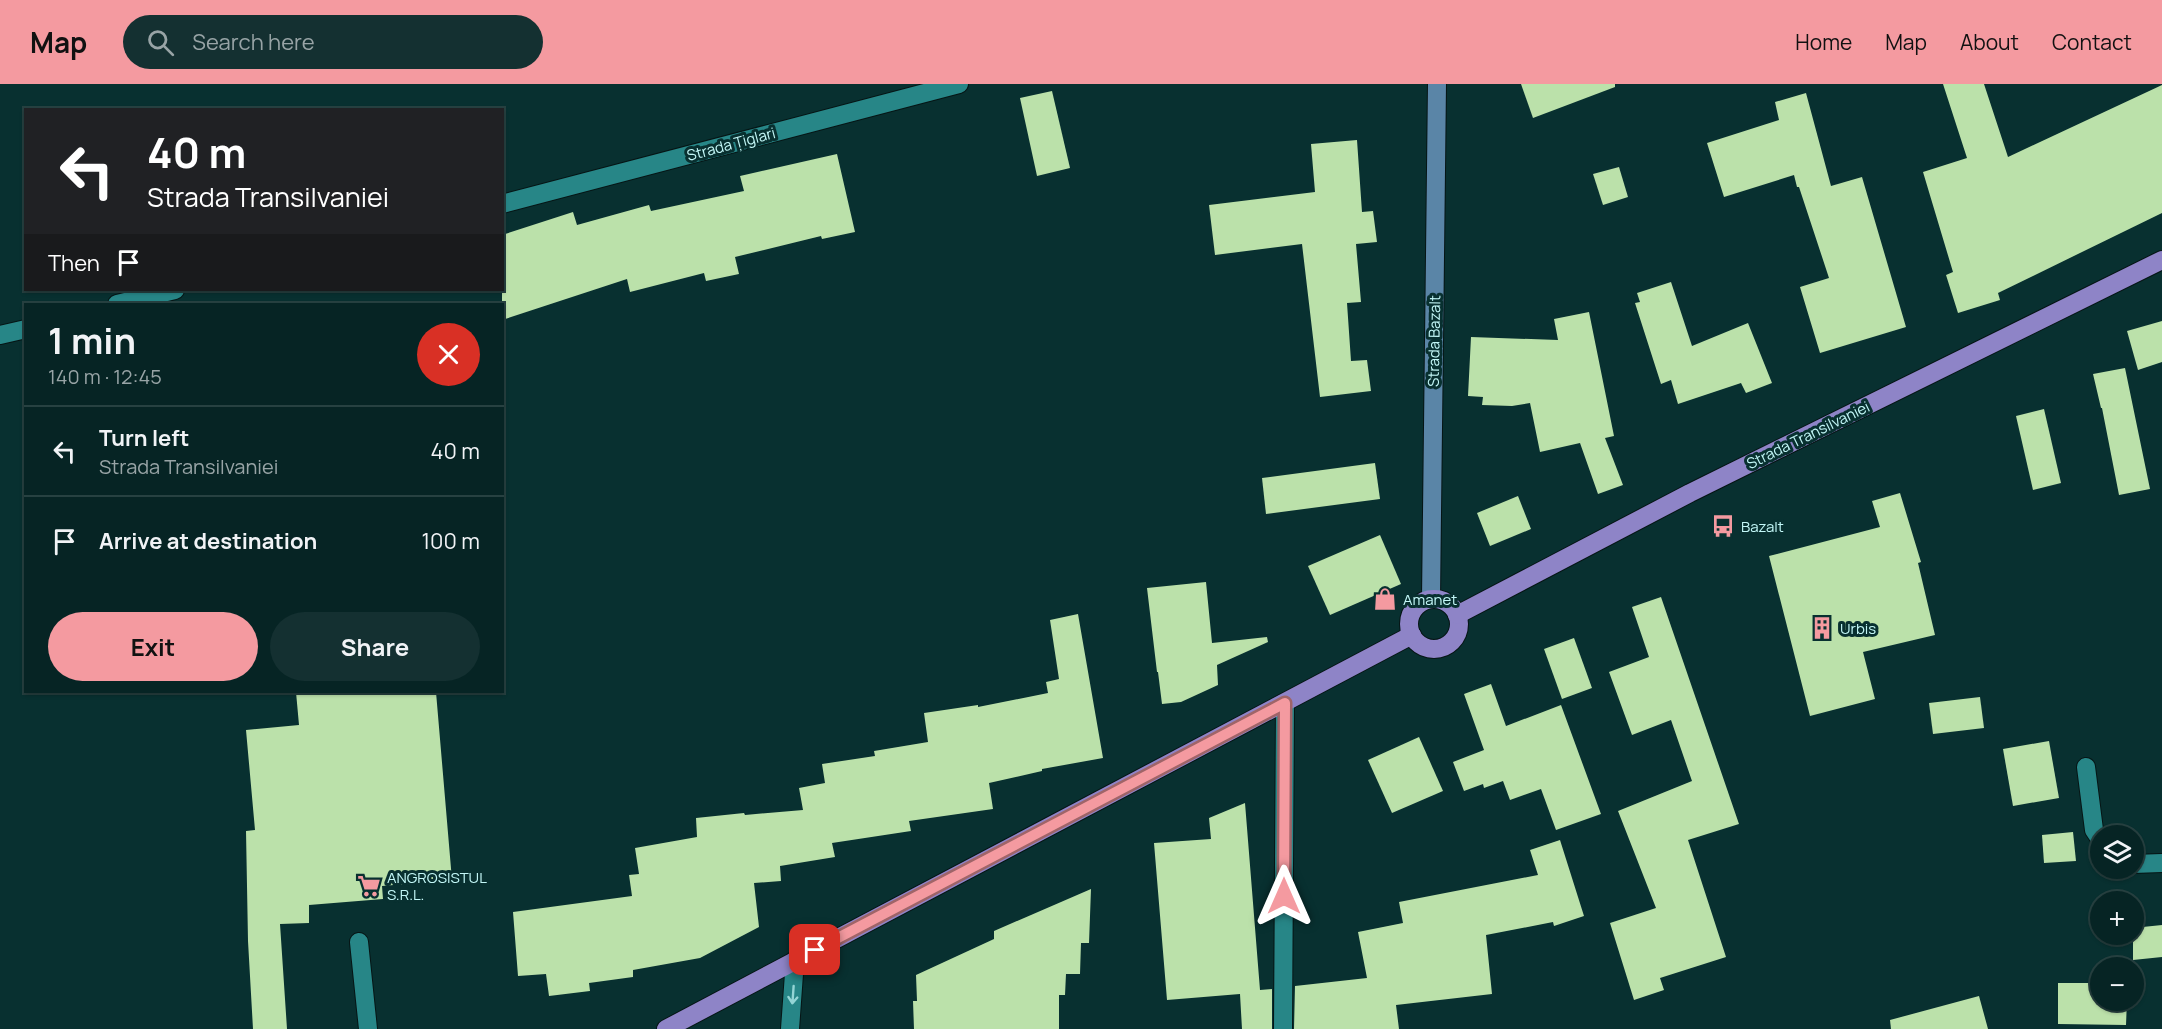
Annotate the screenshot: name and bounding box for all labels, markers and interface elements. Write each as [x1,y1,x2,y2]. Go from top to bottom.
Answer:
search box [123,15,543,69]
text: Map [30,23,87,61]
icon: search [144,26,177,59]
text: Search here [192,27,315,57]
text: Home [1795,28,1852,56]
text: Map [1885,28,1927,56]
text: About [1960,28,2019,56]
text: Contact [2052,28,2132,56]
street label: Strada Țiglari [684,122,778,166]
text: 40 m [147,123,246,181]
icon: left [48,132,126,210]
text: Strada Transilvaniei [147,178,389,215]
icon: arrive [112,246,145,279]
text: Then [48,248,100,278]
street label: Strada Bazalt [1423,295,1445,387]
text: 1 min [48,316,136,365]
button: close [417,323,480,386]
text: 140 m · 12:45 [48,363,162,390]
street label: Strada Transilvaniei [1743,396,1873,474]
text: Turn left [99,423,189,453]
icon: left [48,435,81,468]
text: 40 m [431,436,480,466]
text: Strada Transilvaniei [99,453,278,480]
bus stop icon: Bazalt [1710,513,1736,539]
place label: Bazalt [1741,516,1784,537]
icon: arrive [48,525,81,558]
text: Arrive at destination [99,526,317,556]
text: 100 m [422,526,480,556]
shop icon: Amanet [1372,586,1398,612]
place label: Amanet [1403,589,1457,610]
button: Exit [48,612,258,681]
button: Share [270,612,480,681]
building icon: Urbis [1809,615,1835,641]
place label: Urbis [1840,618,1876,639]
map controls [2090,825,2144,1011]
button: layers [2090,825,2144,879]
position arrow [1252,864,1316,928]
place label: ANGROSISTUL S.R.L. [387,867,487,905]
supermarket icon: ANGROSISTUL S.R.L. [356,873,382,899]
button: + [2090,891,2144,945]
pin [789,924,840,975]
icon: arrive [798,933,831,966]
button: − [2090,957,2144,1011]
one-way arrow [787,984,798,1004]

